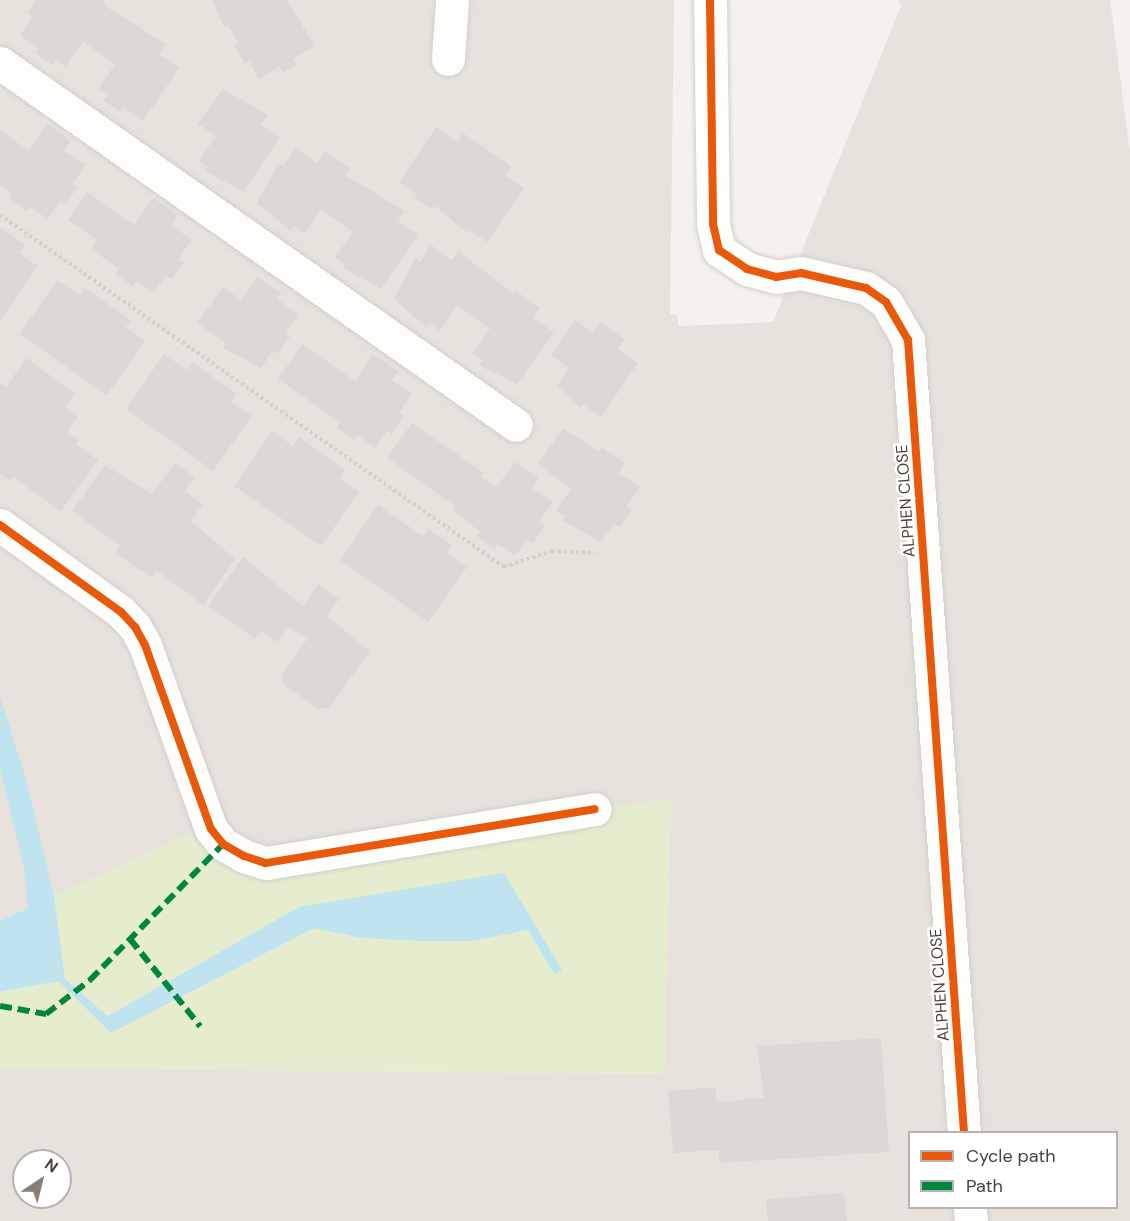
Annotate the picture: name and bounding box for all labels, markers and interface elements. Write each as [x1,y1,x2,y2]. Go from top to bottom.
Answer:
street label: ALPHEN CLOSE [892,444,920,558]
street label: ALPHEN CLOSE [926,928,954,1042]
legend [908,1131,1118,1209]
text: Cycle path [966,1144,1056,1168]
north arrow [12,1149,72,1209]
text: N [41,1154,62,1177]
text: Path [966,1174,1003,1198]

